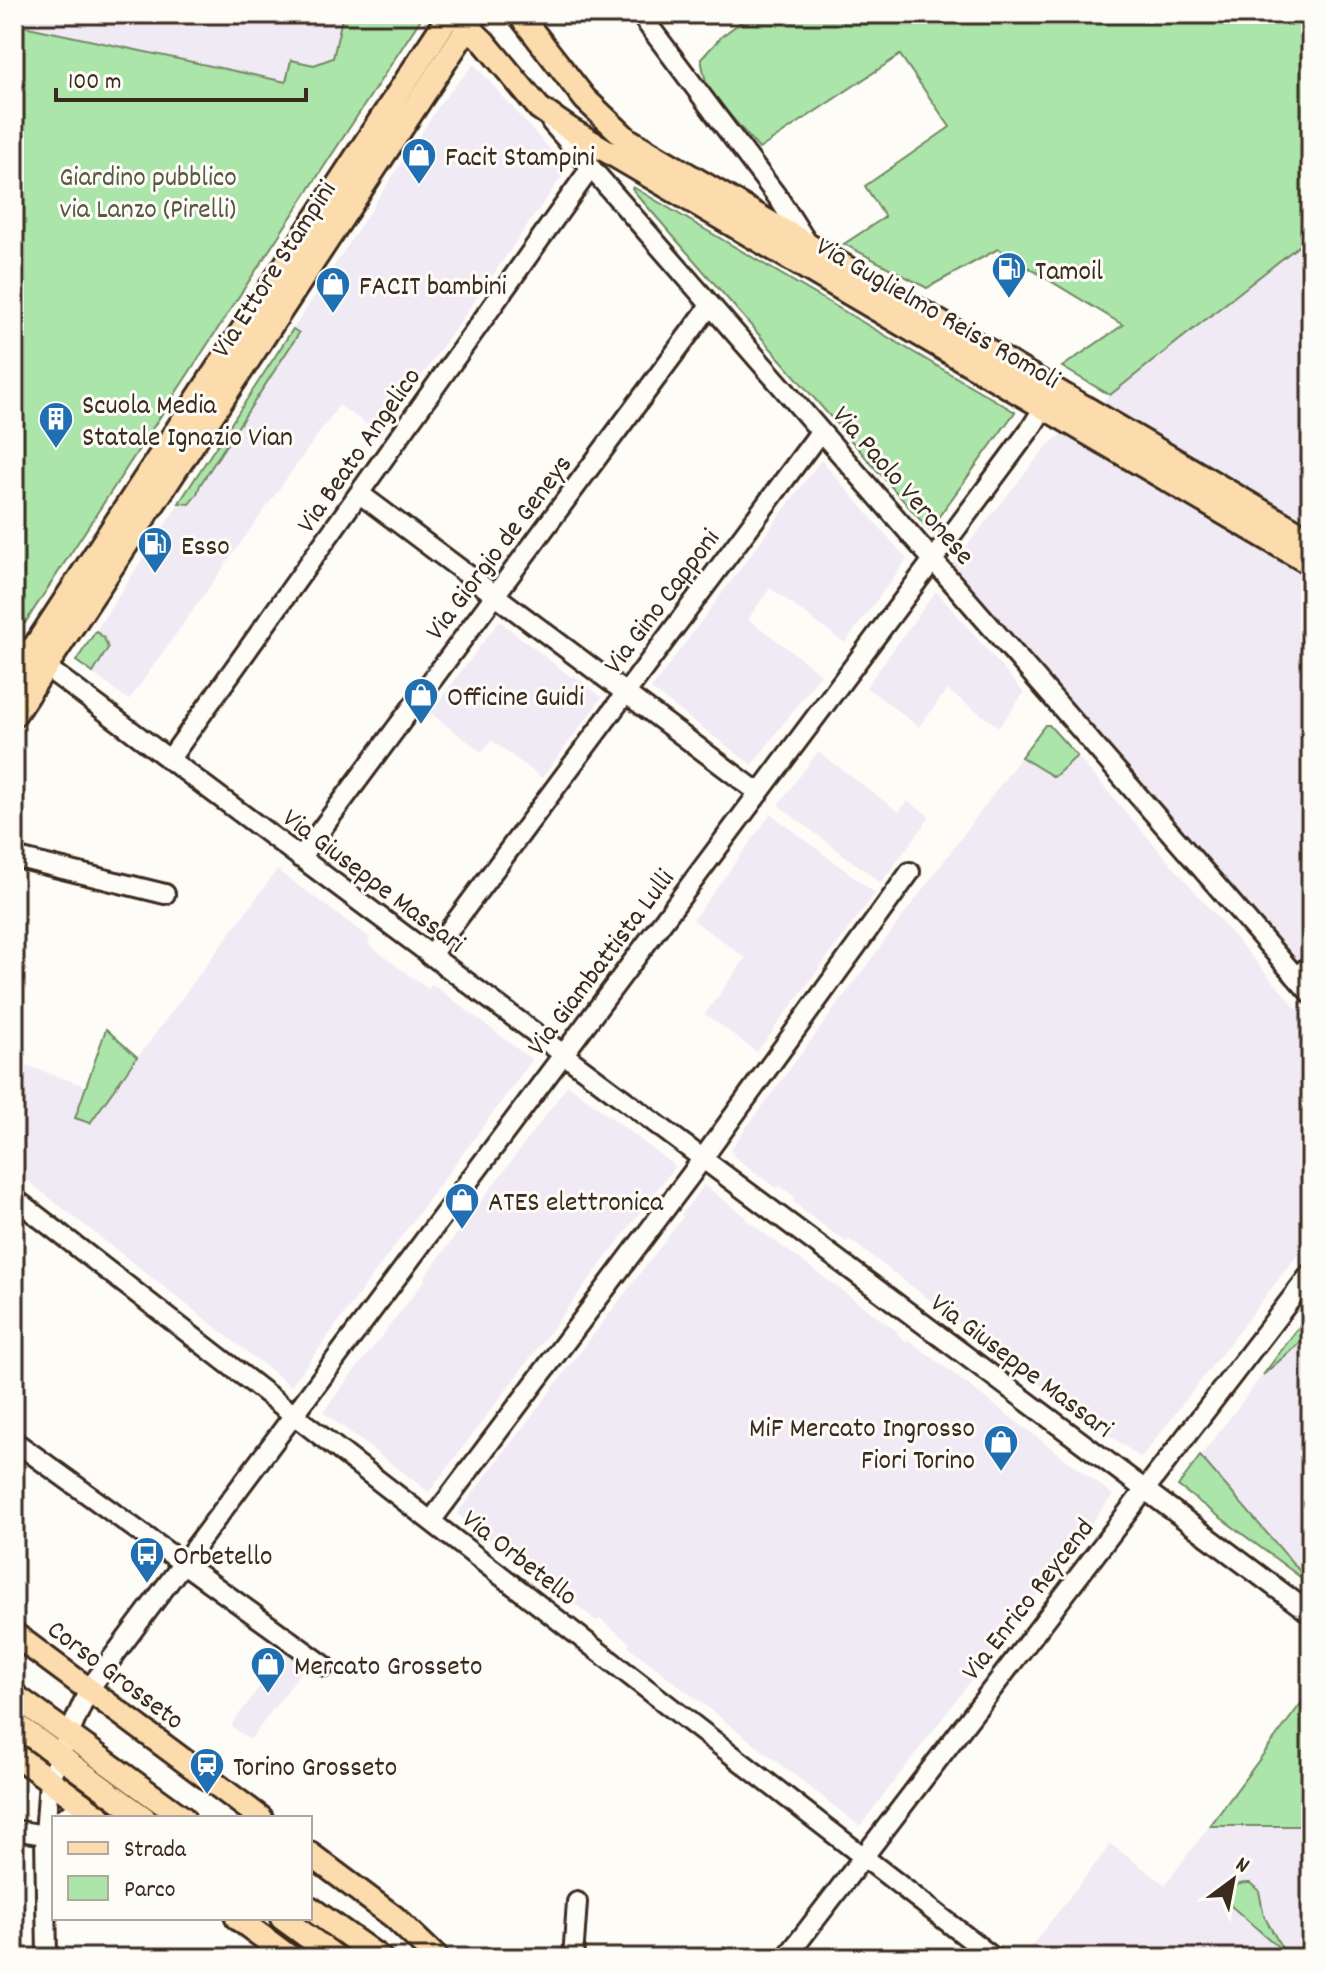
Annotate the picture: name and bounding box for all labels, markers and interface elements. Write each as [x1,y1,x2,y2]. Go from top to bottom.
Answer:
scale bar [56,52,306,102]
text: 100 m [68,66,121,100]
shop icon: Facit Stampini [400,136,438,186]
place label: Facit Stampini [445,140,595,180]
park label: Giardino pubblico via Lanzo (Pirelli) [59,160,237,232]
street label: Via Ettore Stampini [204,174,349,367]
street label: Via Guglielmo Reiss Romoli [807,229,1066,402]
fuel station icon: Tamoil [990,250,1028,300]
place label: Tamoil [1035,254,1103,294]
shop icon: FACIT bambini [314,265,352,315]
place label: FACIT bambini [359,269,507,309]
street label: Via Beato Angelico [289,361,433,543]
place label: Scuola Media Statale Ignazio Vian [82,388,293,460]
street label: Via Paolo Veronese [821,399,982,576]
building icon: Scuola Media Statale Ignazio Vian [37,400,75,450]
street label: Via Giorgio de Geneys [418,448,584,650]
street label: Via Gino Capponi [596,522,732,684]
fuel station icon: Esso [136,525,174,575]
place label: Esso [181,529,230,569]
shop icon: Officine Guidi [402,676,440,726]
place label: Officine Guidi [447,680,584,720]
street label: Via Giuseppe Massari [272,801,472,965]
street label: Via Giambattista Lulli [519,862,687,1066]
shop icon: ATES elettronica [443,1181,481,1231]
place label: ATES elettronica [488,1185,664,1225]
street label: Via Giuseppe Massari [920,1286,1120,1450]
place label: MiF Mercato Ingrosso Fiori Torino [749,1411,975,1483]
shop icon: MiF Mercato Ingrosso Fiori Torino [982,1423,1020,1473]
street label: Via Orbetello [451,1502,584,1618]
street label: Via Enrico Reycend [954,1511,1106,1691]
bus stop icon: Orbetello [128,1535,166,1585]
place label: Orbetello [173,1539,272,1579]
street label: Corso Grosseto [37,1612,191,1742]
shop icon: Mercato Grosseto [249,1645,287,1695]
place label: Mercato Grosseto [294,1649,482,1689]
station icon: Torino Grosseto [188,1746,226,1796]
place label: Torino Grosseto [233,1750,397,1790]
legend [52,1816,312,1920]
text: Strada [124,1834,187,1868]
north arrow [1193,1840,1273,1920]
text: N [1229,1850,1255,1882]
text: Parco [124,1874,175,1908]

